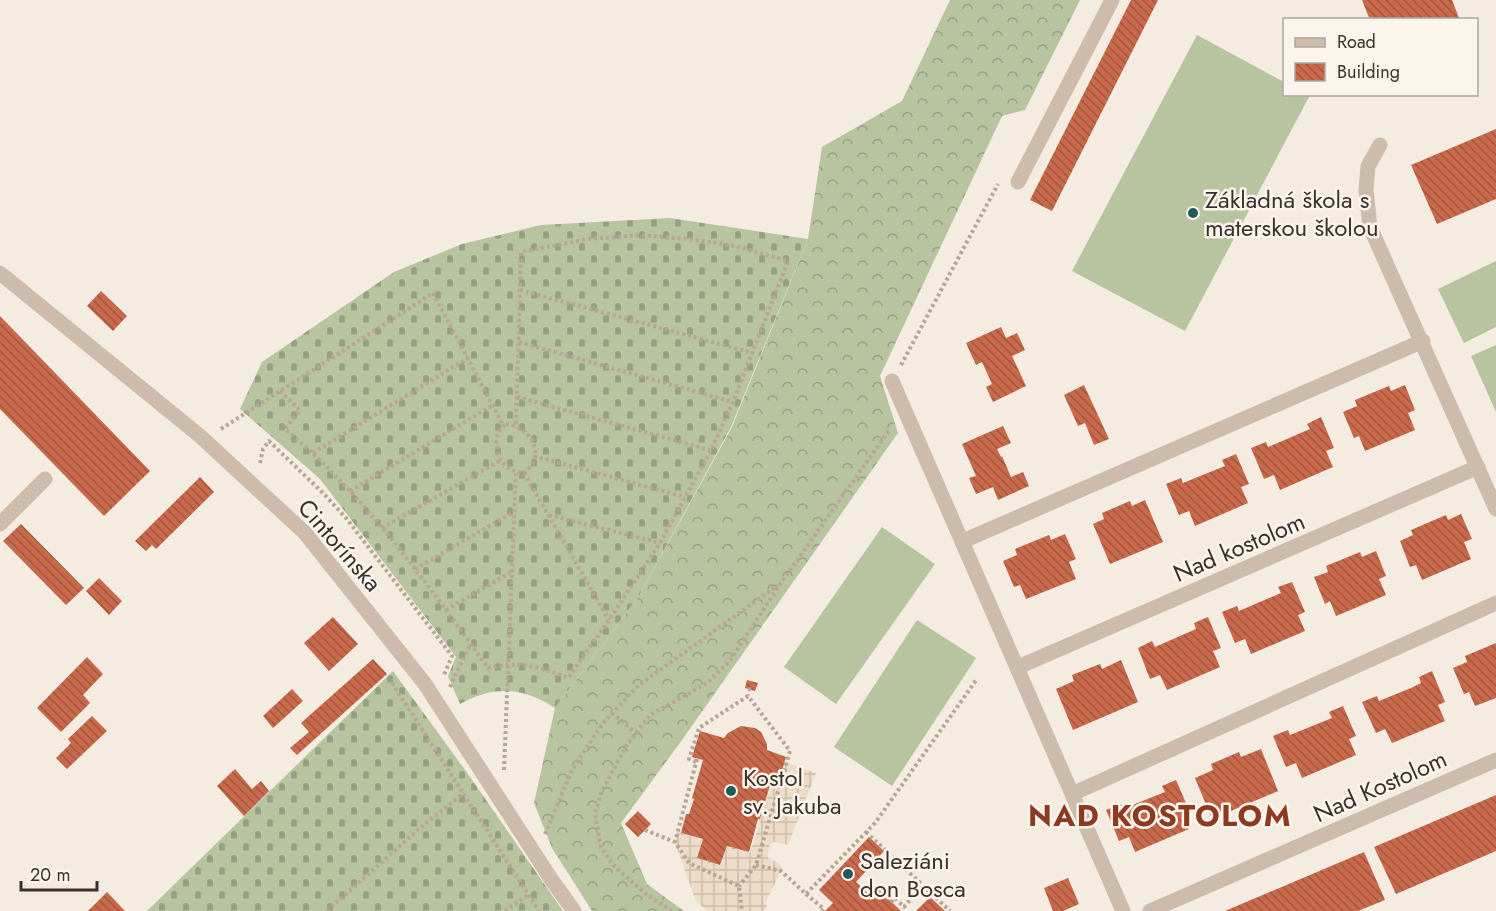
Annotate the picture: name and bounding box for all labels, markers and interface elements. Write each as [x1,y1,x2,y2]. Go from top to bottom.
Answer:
legend [1283,18,1478,96]
text: Road [1337,29,1376,55]
text: Building [1337,59,1400,85]
place label: Základná škola s materskou školou [1205,182,1379,245]
marker: Základná škola s materskou školou [1186,206,1200,220]
street label: Cintorínska [290,491,390,599]
street label: Nad kostolom [1168,503,1310,591]
street label: Nad Kostolom [1308,741,1452,831]
place label: Kostol sv. Jakuba [743,760,842,823]
marker: Kostol sv. Jakuba [724,784,738,798]
district label: NAD KOSTOLOM [1028,794,1292,837]
place label: Saleziáni don Bosca [860,843,966,906]
scale bar [21,854,98,892]
text: 20 m [30,862,70,888]
marker: Saleziáni don Bosca [841,867,855,881]

